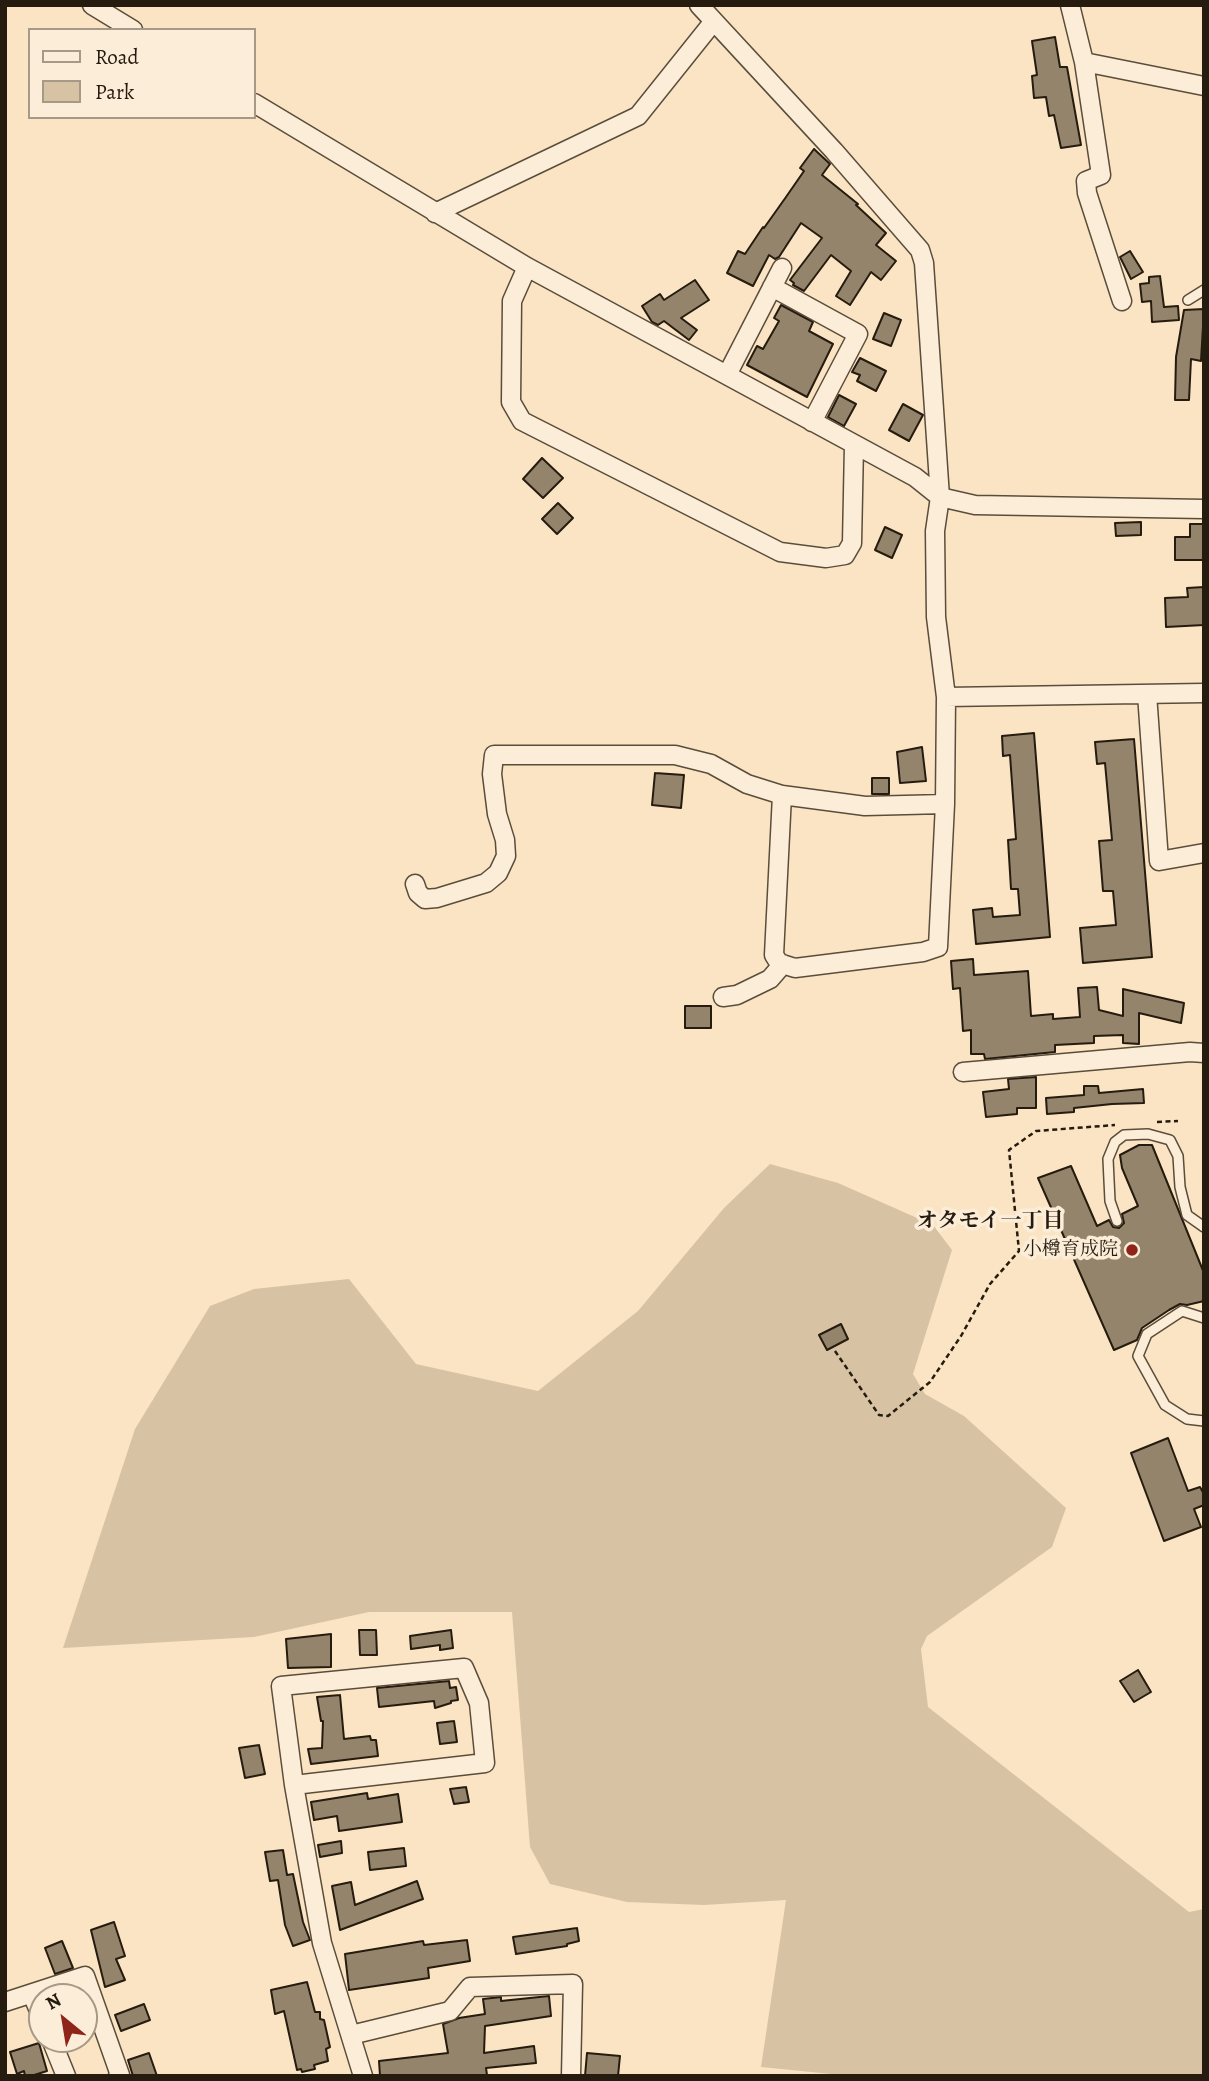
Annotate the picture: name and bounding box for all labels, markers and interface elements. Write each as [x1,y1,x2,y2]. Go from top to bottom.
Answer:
legend [28,28,256,119]
text: Road [95,43,139,71]
text: Park [95,78,134,106]
district label: オタモイ一丁目 [917,1209,1063,1235]
place label: 小樽育成院 [1023,1239,1118,1261]
marker: 小樽育成院 [1124,1242,1140,1258]
north arrow [28,1983,98,2053]
text: N [41,1987,66,2016]

